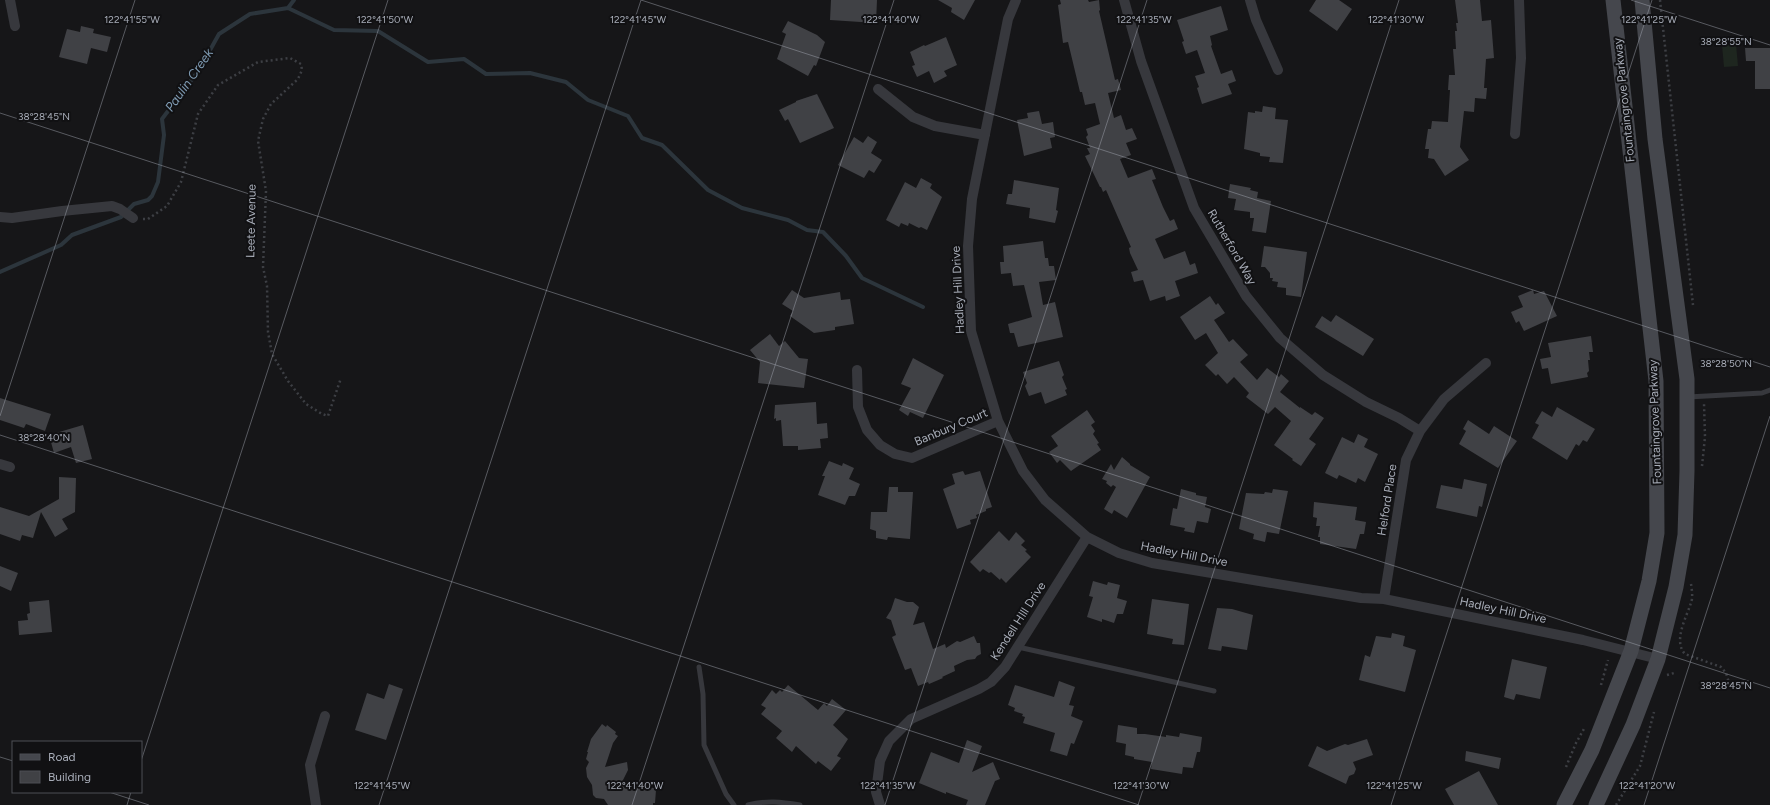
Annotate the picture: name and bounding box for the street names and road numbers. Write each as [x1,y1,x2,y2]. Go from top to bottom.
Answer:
street label: Fountaingrove Parkway [1610,37,1637,163]
street label: Leete Avenue [243,183,259,258]
street label: Rutherford Way [1205,207,1260,288]
street label: Hadley Hill Drive [949,245,967,334]
street label: Fountaingrove Parkway [1646,359,1664,485]
street label: Banbury Court [912,405,990,449]
street label: Helford Place [1374,463,1400,537]
street label: Hadley Hill Drive [1139,539,1229,569]
street label: Kendell HIll Drive [987,579,1049,663]
street label: Hadley Hill Drive [1458,594,1548,626]

